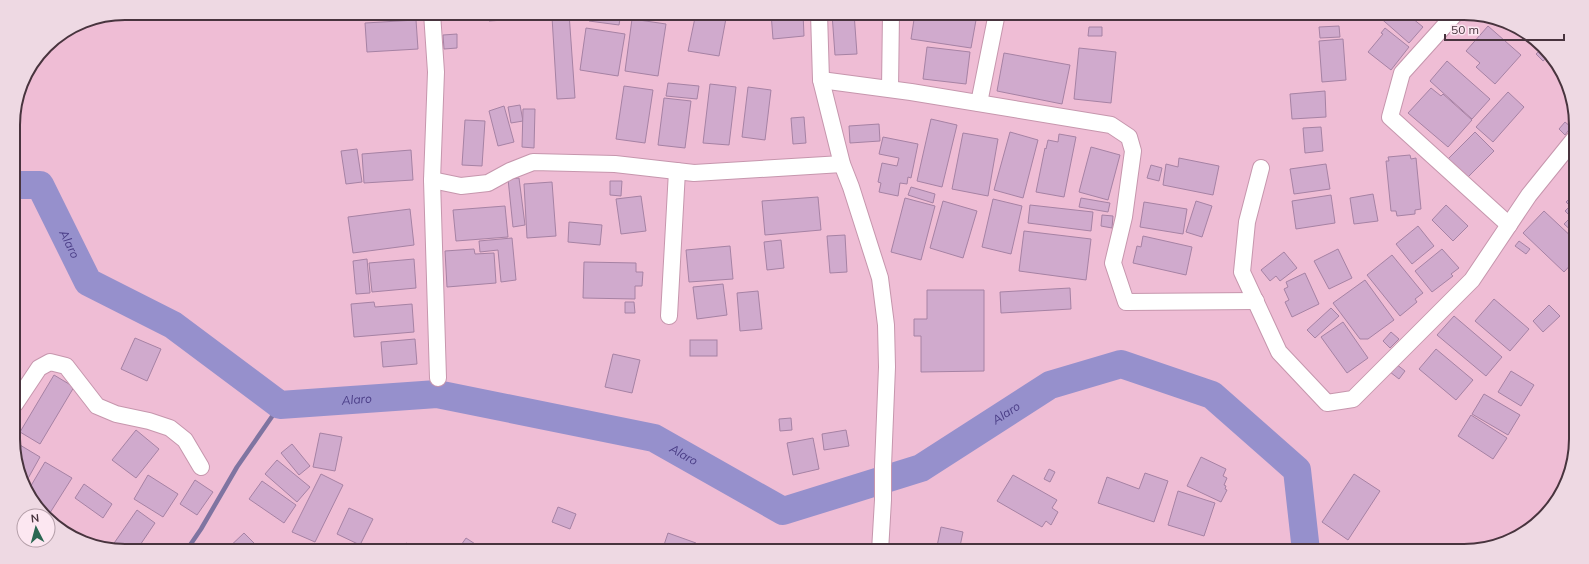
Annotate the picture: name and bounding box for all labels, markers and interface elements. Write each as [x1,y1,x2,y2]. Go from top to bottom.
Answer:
scale bar [1445,16,1564,42]
text: 50 m [1451,22,1479,37]
water label: Alaro [56,226,83,261]
water label: Alaro [340,391,372,408]
water label: Alaro [988,398,1023,428]
water label: Alaro [666,440,701,468]
north arrow [16,508,56,548]
text: N [30,511,40,525]

